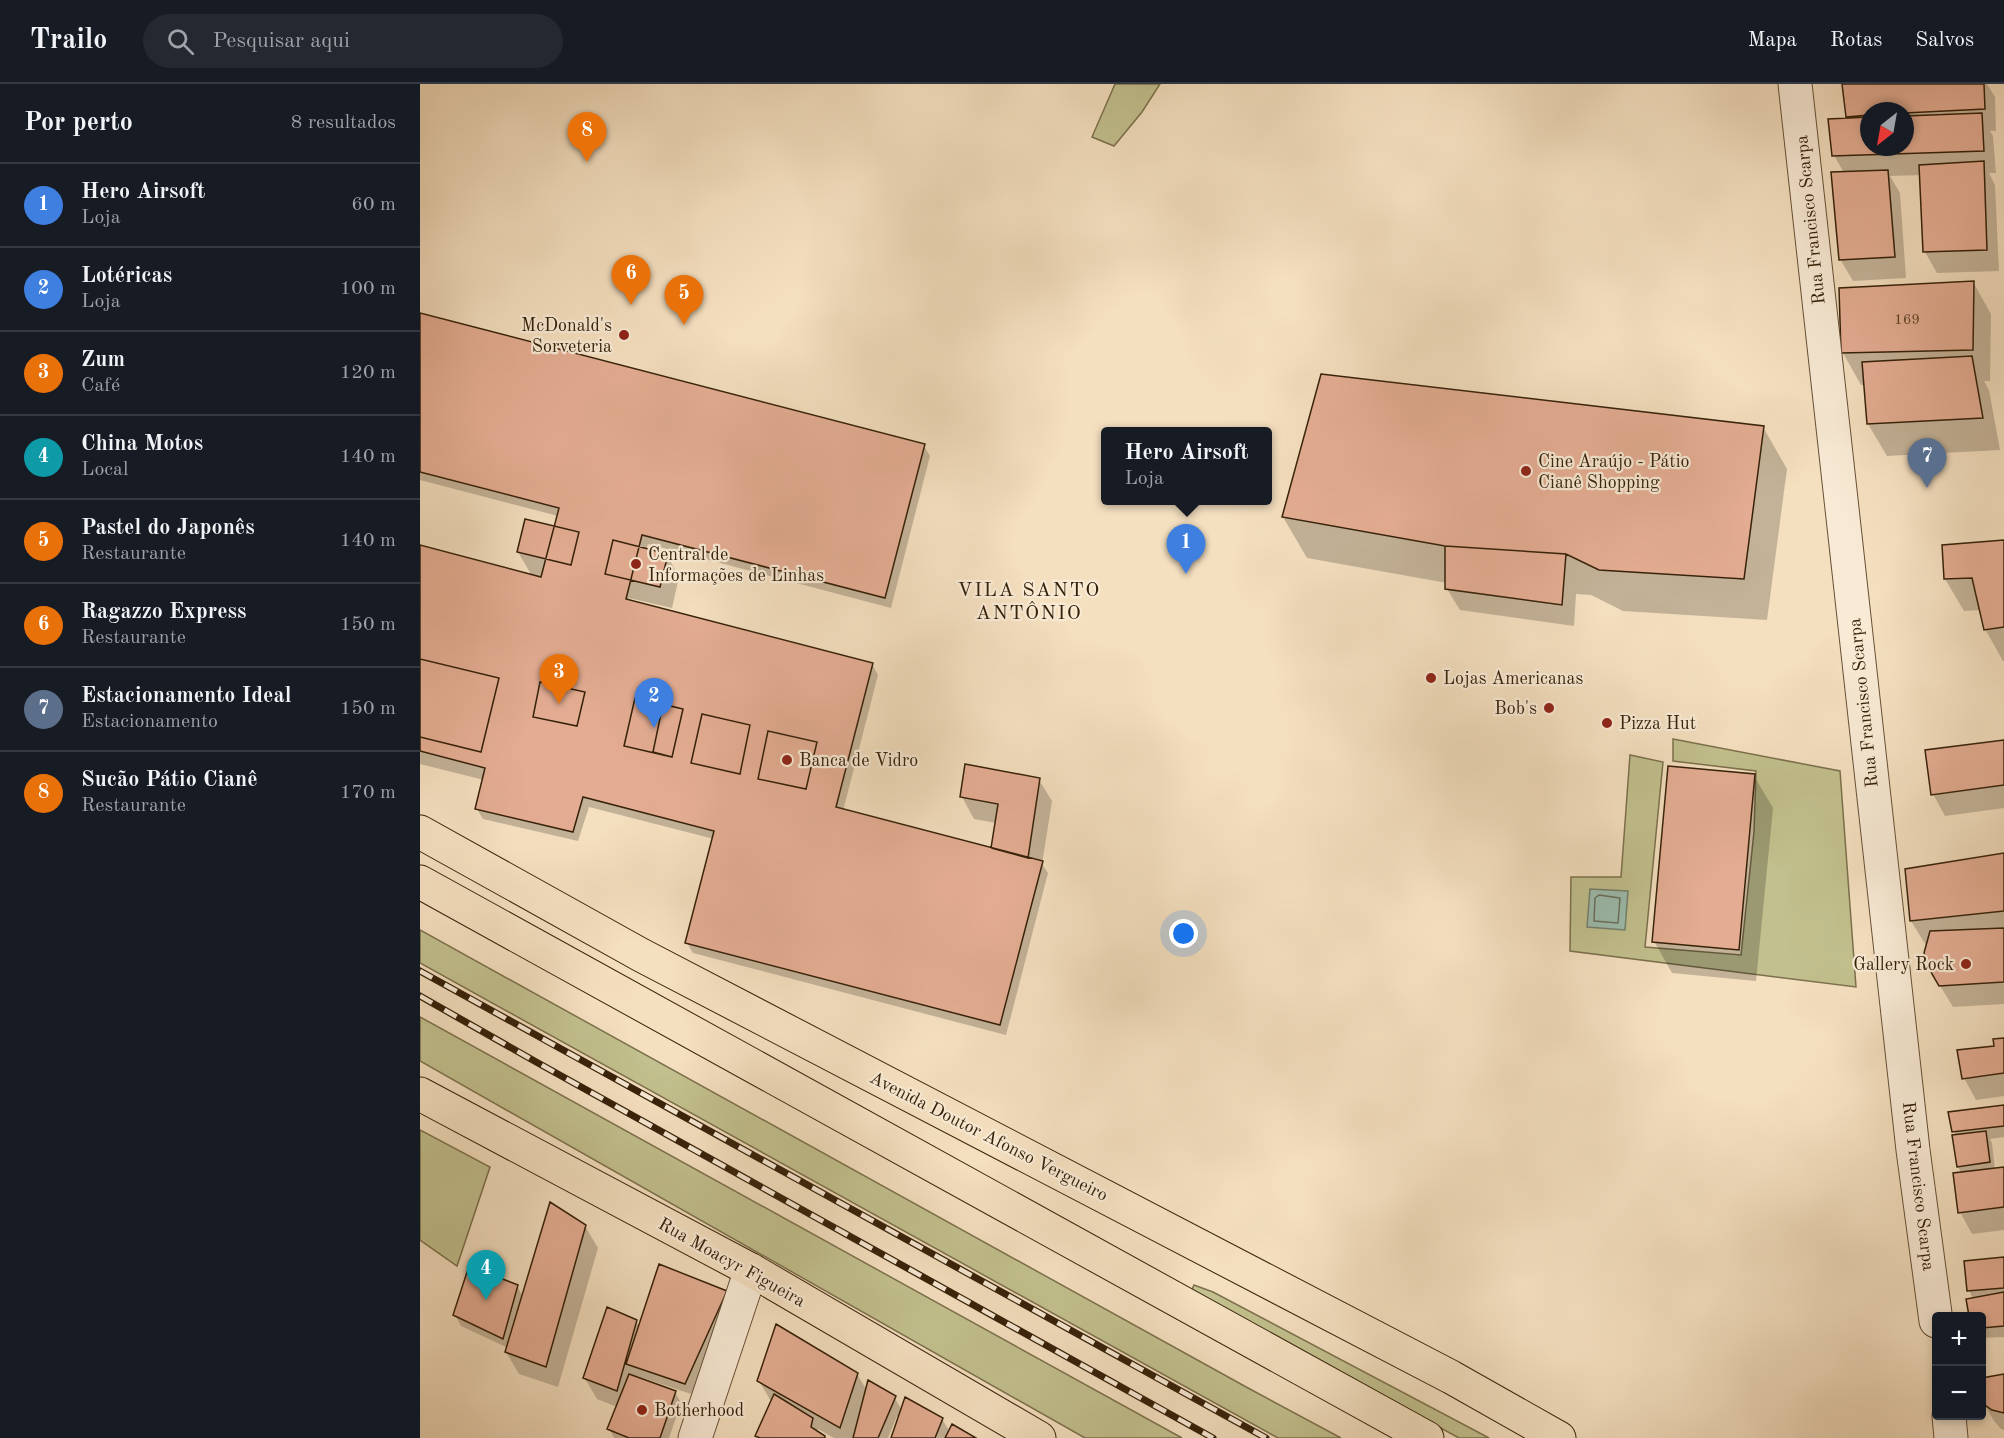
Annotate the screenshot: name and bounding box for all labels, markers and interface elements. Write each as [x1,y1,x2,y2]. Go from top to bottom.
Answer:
search box [143,14,563,68]
icon: search [164,25,197,58]
text: Trailo [30,27,107,55]
text: Pesquisar aqui [212,30,350,52]
text: Mapa [1748,30,1797,51]
text: Rotas [1830,30,1882,51]
text: Salvos [1915,30,1974,51]
north arrow [1860,102,1914,156]
text: Por perto [24,110,133,136]
pin: 8 [568,112,606,162]
text: 8 resultados [291,113,396,133]
street label: Rua Francisco Scarpa [1793,134,1829,306]
text: Hero Airsoft [81,181,205,203]
text: 1 [38,195,49,215]
text: 60 m [351,195,396,215]
text: Loja [81,208,121,228]
pin: 6 [612,256,650,305]
text: Lotéricas [81,265,172,287]
pin: 5 [664,276,704,325]
text: 2 [38,279,49,299]
text: 100 m [340,279,396,299]
text: Loja [81,292,121,312]
house number: 169 [1894,313,1920,328]
place label: McDonald's Sorveteria [521,317,612,356]
marker: McDonald's Sorveteria [617,328,631,342]
text: Zum [81,349,125,371]
text: 3 [38,363,49,383]
text: 120 m [340,363,396,383]
text: Café [81,376,120,396]
popup [1101,427,1272,505]
text: China Motos [81,433,203,455]
pin: 7 [1908,438,1946,488]
text: Hero Airsoft [1124,442,1249,464]
text: 4 [38,447,49,467]
text: 140 m [340,447,396,467]
place label: Cine Araújo - Pátio Cianê Shopping [1538,453,1690,492]
text: Local [81,460,128,480]
marker: Cine Araújo - Pátio Cianê Shopping [1519,464,1533,478]
text: Loja [1124,469,1164,489]
text: Pastel do Japonês [81,517,255,539]
pin: 1 [1166,524,1206,574]
text: 5 [38,531,49,551]
text: 140 m [340,531,396,551]
text: Restaurante [81,544,186,564]
place label: Central de Informações de Linhas [648,546,824,585]
marker: Central de Informações de Linhas [629,557,643,571]
district label: VILA SANTO ANTÔNIO [957,581,1101,624]
text: Ragazzo Express [81,601,247,623]
text: 6 [38,615,49,635]
text: 150 m [340,615,396,635]
street label: Rua Francisco Scarpa [1846,617,1882,789]
text: Restaurante [81,628,186,648]
pin: 3 [540,654,578,704]
place label: Lojas Americanas [1443,670,1583,688]
marker: Lojas Americanas [1424,671,1438,685]
pin: 2 [634,678,674,728]
text: Estacionamento Ideal [81,685,291,707]
text: 7 [38,699,49,719]
text: 150 m [340,699,396,719]
place label: Bob's [1494,700,1537,718]
marker: Bob's [1542,701,1556,715]
text: Estacionamento [81,712,218,732]
place label: Pizza Hut [1619,715,1696,733]
marker: Pizza Hut [1600,716,1614,730]
place label: Banca de Vidro [799,752,918,770]
marker: Banca de Vidro [780,753,794,767]
text: Sucão Pátio Cianê [81,769,258,791]
text: 8 [38,783,49,803]
text: 170 m [340,783,396,803]
text: Restaurante [81,796,186,816]
your location [1169,919,1198,948]
place label: Gallery Rock [1853,956,1954,974]
marker: Gallery Rock [1959,957,1973,971]
street label: Avenida Doutor Afonso Vergueiro [867,1069,1110,1205]
street label: Rua Francisco Scarpa [1899,1100,1937,1272]
street label: Rua Moacyr Figueira [655,1215,808,1311]
pin: 4 [466,1250,506,1300]
map controls [1932,1312,1986,1420]
button: + [1932,1312,1986,1366]
button: − [1932,1366,1986,1420]
place label: Botherhood [654,1402,744,1420]
marker: Botherhood [635,1403,649,1417]

